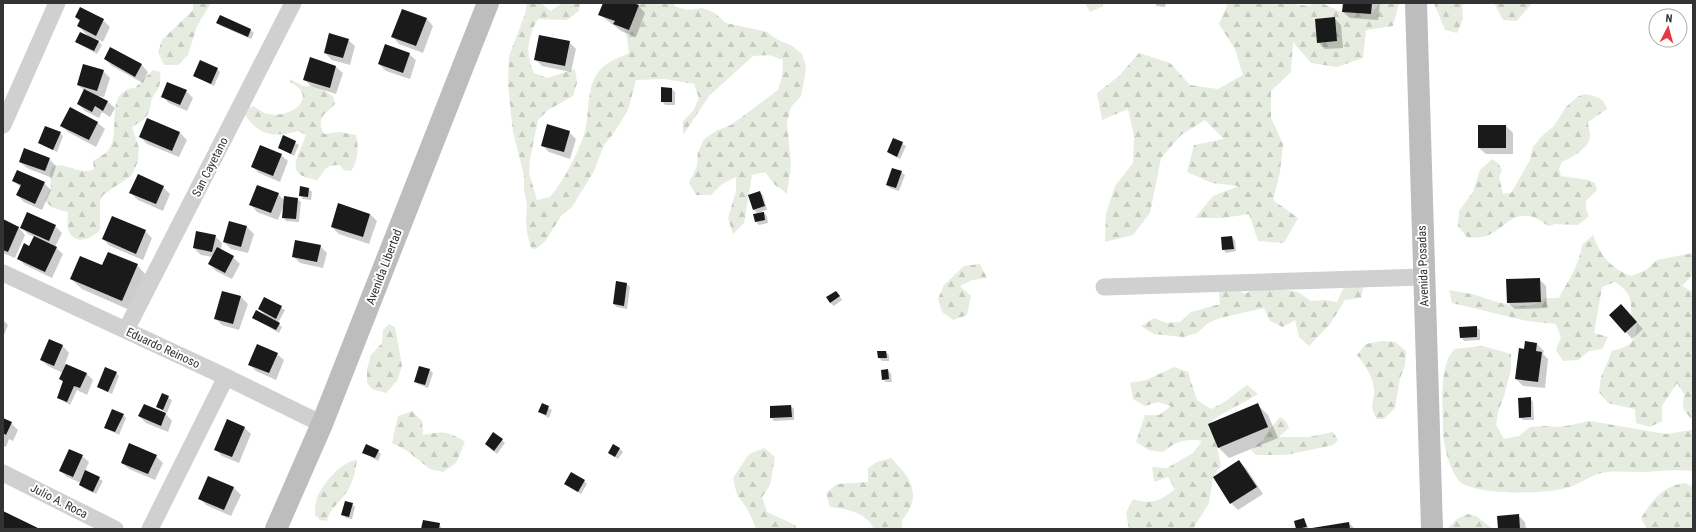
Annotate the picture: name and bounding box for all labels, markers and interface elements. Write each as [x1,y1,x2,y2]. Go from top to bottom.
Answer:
north arrow [1648,8,1688,48]
text: N [1665,12,1673,25]
street label: San Cayetano [189,135,231,199]
street label: Avenida Posadas [1415,225,1431,307]
street label: Avenida Libertad [363,227,405,307]
street label: Eduardo Reinoso [124,325,202,371]
street label: Julio A. Roca [28,481,90,522]

